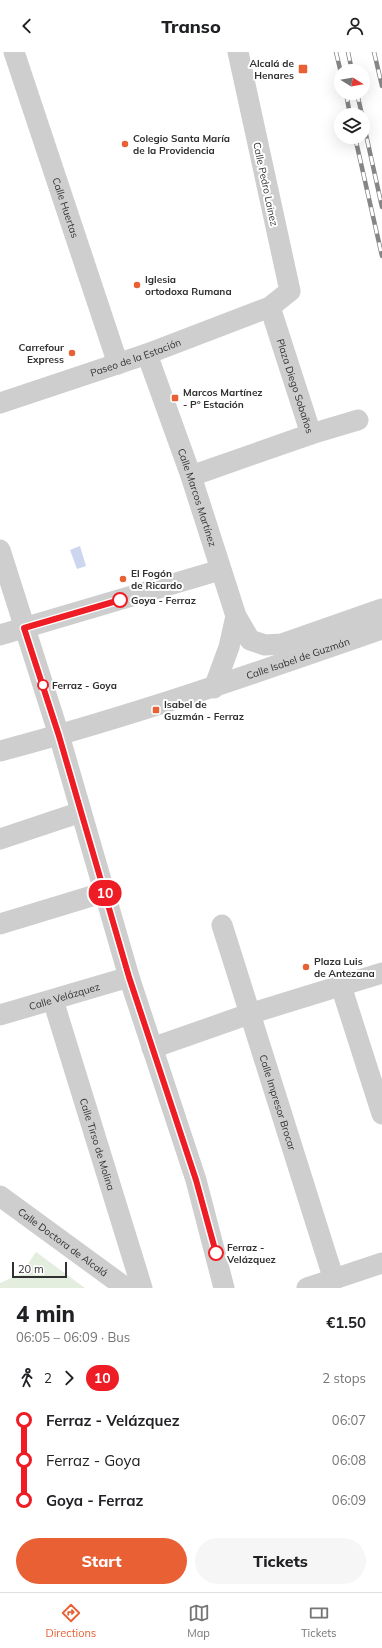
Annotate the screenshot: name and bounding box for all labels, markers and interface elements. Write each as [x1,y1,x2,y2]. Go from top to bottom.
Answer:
icon: back [16,15,38,37]
text: Transo [161,15,221,38]
icon: person [344,15,366,37]
place label: Alcalá de Henares [249,57,295,82]
marker: Alcalá de Henares [297,63,309,75]
north arrow [334,64,370,100]
map controls [334,64,370,144]
button: layers [334,108,370,144]
place label: Colegio Santa María de la Providencia [133,132,230,157]
marker: Colegio Santa María de la Providencia [120,139,130,149]
street label: Calle Pedro Lainez [250,141,281,227]
street label: Calle Huertas [49,176,81,240]
place label: Iglesia ortodoxa Rumana [145,273,232,298]
marker: Iglesia ortodoxa Rumana [132,280,142,290]
street label: Paseo de la Estación [89,336,183,379]
street label: Plaza Diego Sobaños [274,337,316,435]
place label: Carrefour Express [19,341,64,366]
marker: Carrefour Express [67,348,77,358]
place label: Marcos Martínez - Pº Estación [183,386,263,411]
marker: Marcos Martínez - Pº Estación [170,393,180,403]
street label: Calle Marcos Martínez [175,447,219,548]
place label: El Fogón de Ricardo [131,567,182,592]
marker: El Fogón de Ricardo [118,574,128,584]
marker: Goya - Ferraz [112,592,128,608]
place label: Goya - Ferraz [131,594,196,607]
street label: Calle Isabel de Guzmán [245,635,352,682]
marker: Ferraz - Goya [37,679,49,691]
place label: Ferraz - Goya [52,679,117,692]
place label: Isabel de Guzmán - Ferraz [164,698,244,723]
marker: Isabel de Guzmán - Ferraz [151,705,161,715]
line badge: 10 [87,880,123,906]
text: 10 [97,884,113,902]
place label: Plaza Luis de Antezana [314,955,375,980]
marker: Plaza Luis de Antezana [301,962,311,972]
street label: Calle Velázquez [27,980,101,1013]
street label: Calle Impresor Brocar [256,1053,299,1152]
street label: Calle Tirso de Molina [77,1097,117,1192]
street label: Calle Doctora de Alcalá [15,1205,110,1280]
place label: Ferraz - Velázquez [226,1241,276,1266]
marker: Ferraz - Velázquez [208,1245,224,1261]
scale bar [12,1260,67,1279]
text: 20 m [18,1262,44,1276]
text: 4 min [16,1300,75,1328]
text: €1.50 [326,1313,366,1332]
text: 06:05 – 06:09 · Bus [16,1329,130,1345]
icon: walk [16,1367,38,1389]
icon: forward [58,1367,80,1389]
text: 10 [94,1369,111,1387]
text: 2 [44,1370,52,1386]
text: 2 stops [322,1370,366,1386]
text: Ferraz - Velázquez [46,1411,180,1430]
text: 06:07 [332,1412,366,1428]
text: Ferraz - Goya [46,1451,140,1470]
text: 06:08 [332,1452,366,1468]
text: Goya - Ferraz [46,1491,143,1510]
text: 06:09 [332,1492,366,1508]
button: Start [16,1538,187,1584]
button: Tickets [195,1538,366,1584]
tab: Directions [45,1602,96,1640]
tab: Map [187,1602,210,1640]
tab: Tickets [301,1602,336,1640]

